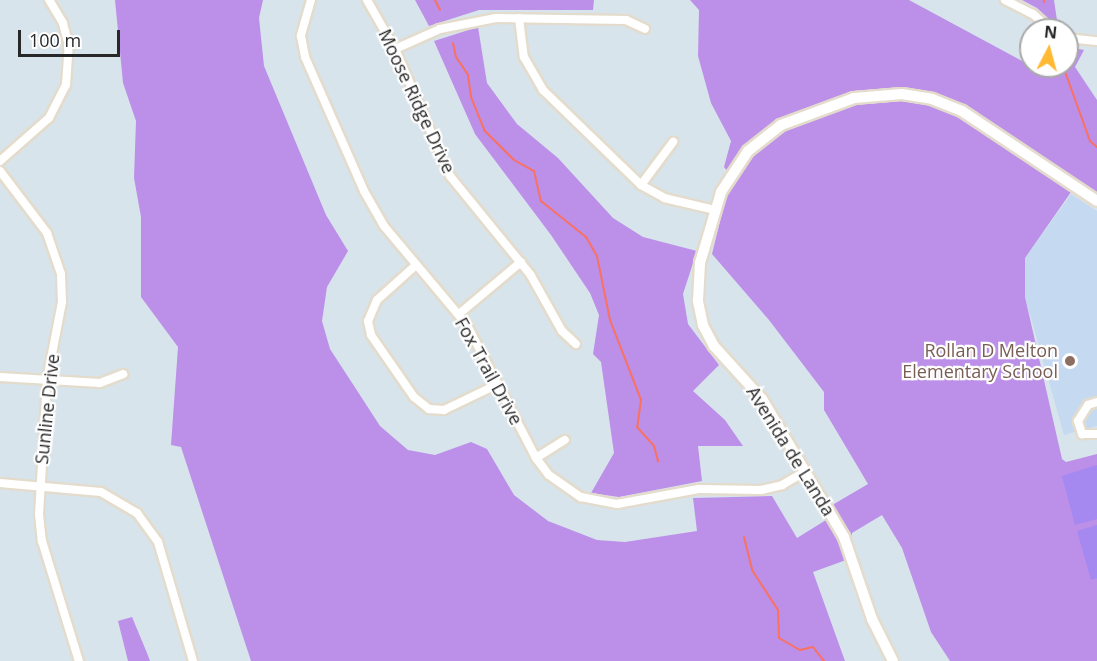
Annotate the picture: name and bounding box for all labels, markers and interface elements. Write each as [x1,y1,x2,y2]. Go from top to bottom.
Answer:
scale bar [21,18,123,56]
north arrow [1019,18,1079,78]
text: N [1043,20,1058,44]
street label: Moose Ridge Drive [374,26,460,176]
text: 100 m [29,28,81,52]
street label: Fox Trail Drive [451,314,527,428]
place label: Rollan D Melton Elementary School [902,340,1058,382]
street label: Sunline Drive [30,353,64,465]
marker: Rollan D Melton Elementary School [1063,354,1077,368]
street label: Avenida de Landa [742,382,840,520]

